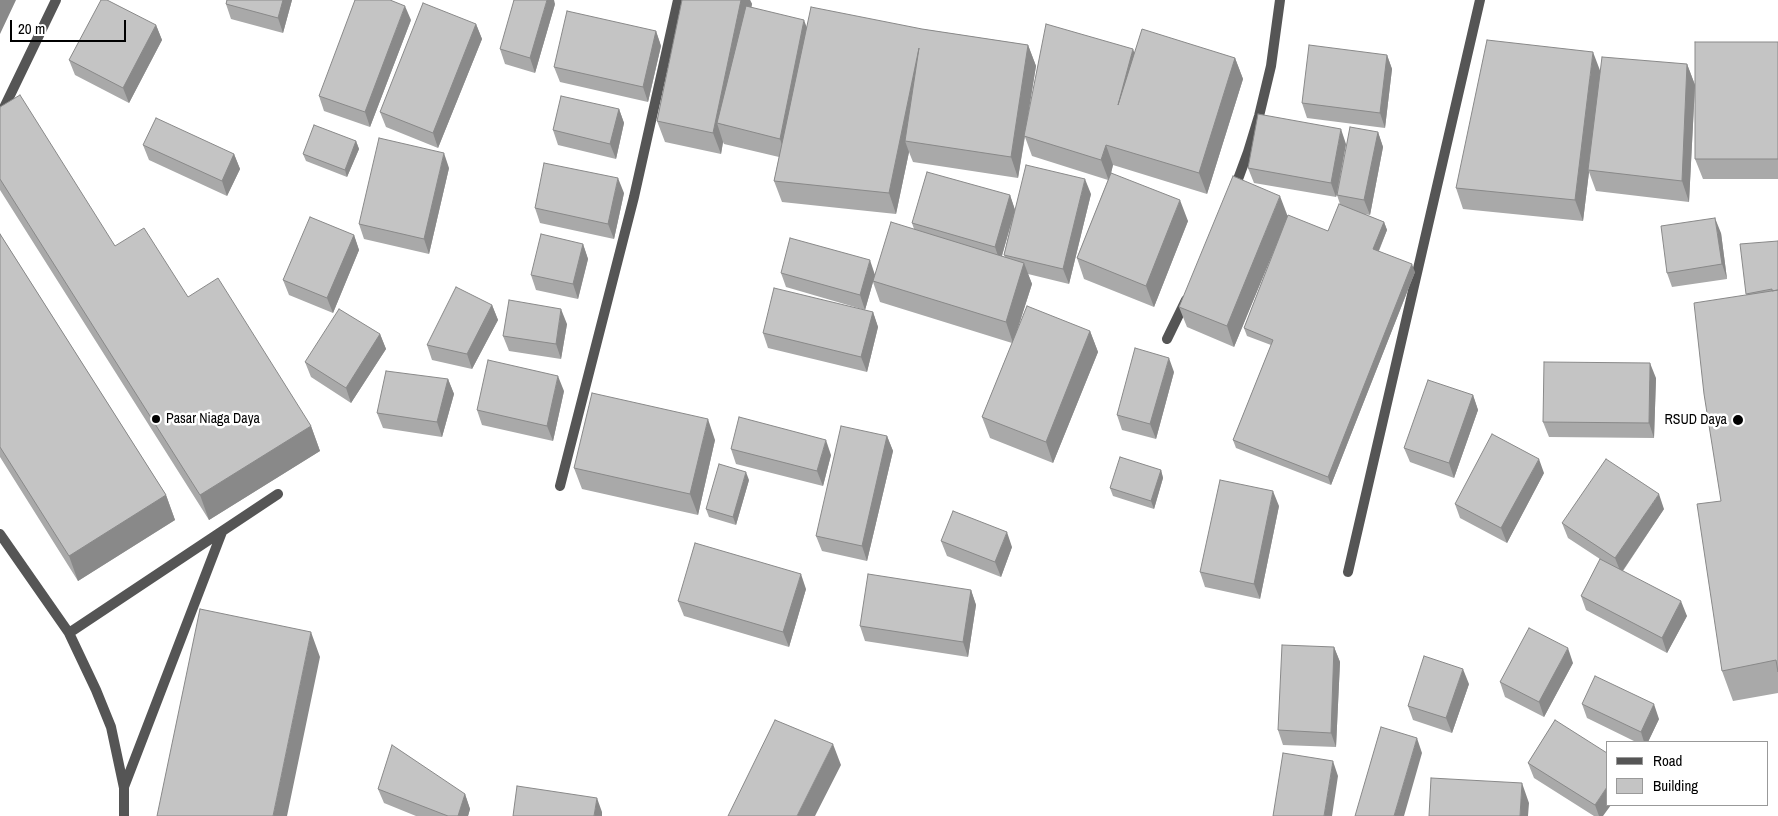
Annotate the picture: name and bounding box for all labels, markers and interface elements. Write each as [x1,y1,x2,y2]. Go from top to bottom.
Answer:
scale bar [12,10,129,42]
text: 20 m [18,18,45,39]
place label: Pasar Niaga Daya [166,411,260,427]
place label: RSUD Daya [1664,412,1727,428]
marker: Pasar Niaga Daya [150,413,162,425]
marker: RSUD Daya [1731,413,1745,427]
legend [1606,741,1768,806]
text: Road [1653,750,1682,771]
text: Building [1653,775,1698,796]

